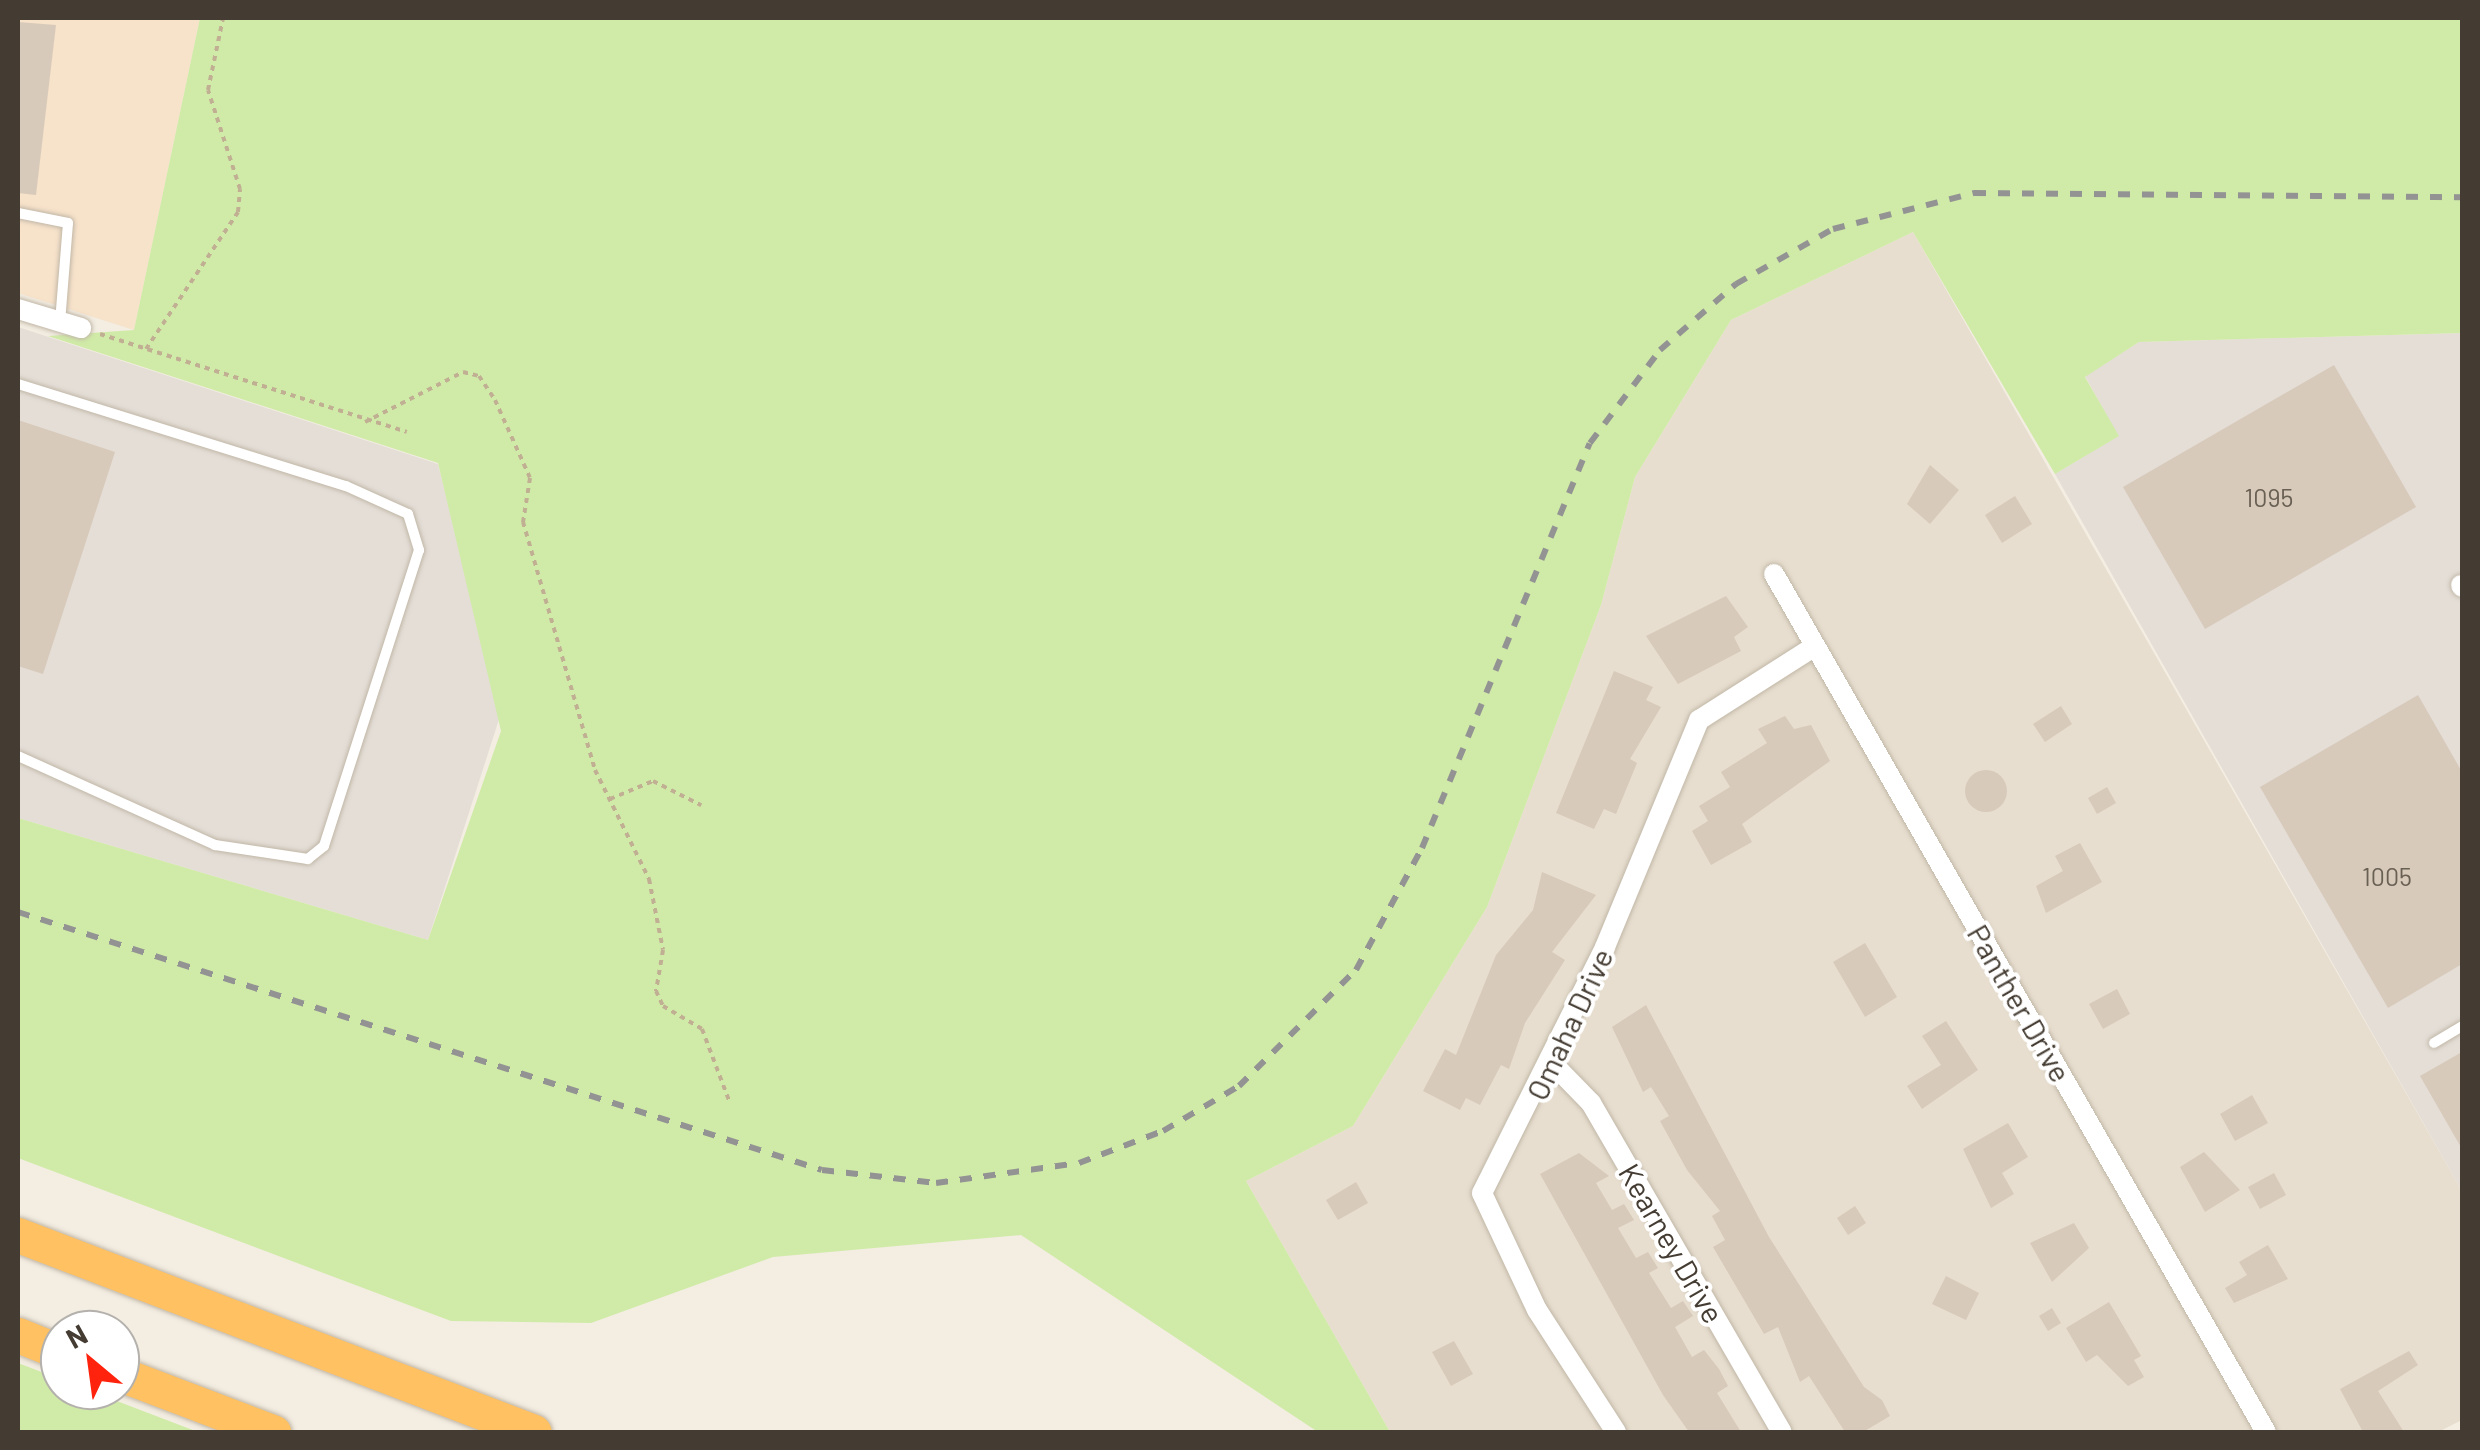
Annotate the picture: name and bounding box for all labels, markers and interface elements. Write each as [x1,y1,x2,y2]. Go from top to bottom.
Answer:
house number: 1095 [2245,482,2293,512]
house number: 1005 [2362,861,2412,891]
street label: Panther Drive [1960,918,2080,1088]
street label: Omaha Drive [1518,942,1620,1106]
street label: Kearney Drive [1612,1157,1732,1329]
north arrow [40,1310,140,1410]
text: N [60,1316,93,1355]

